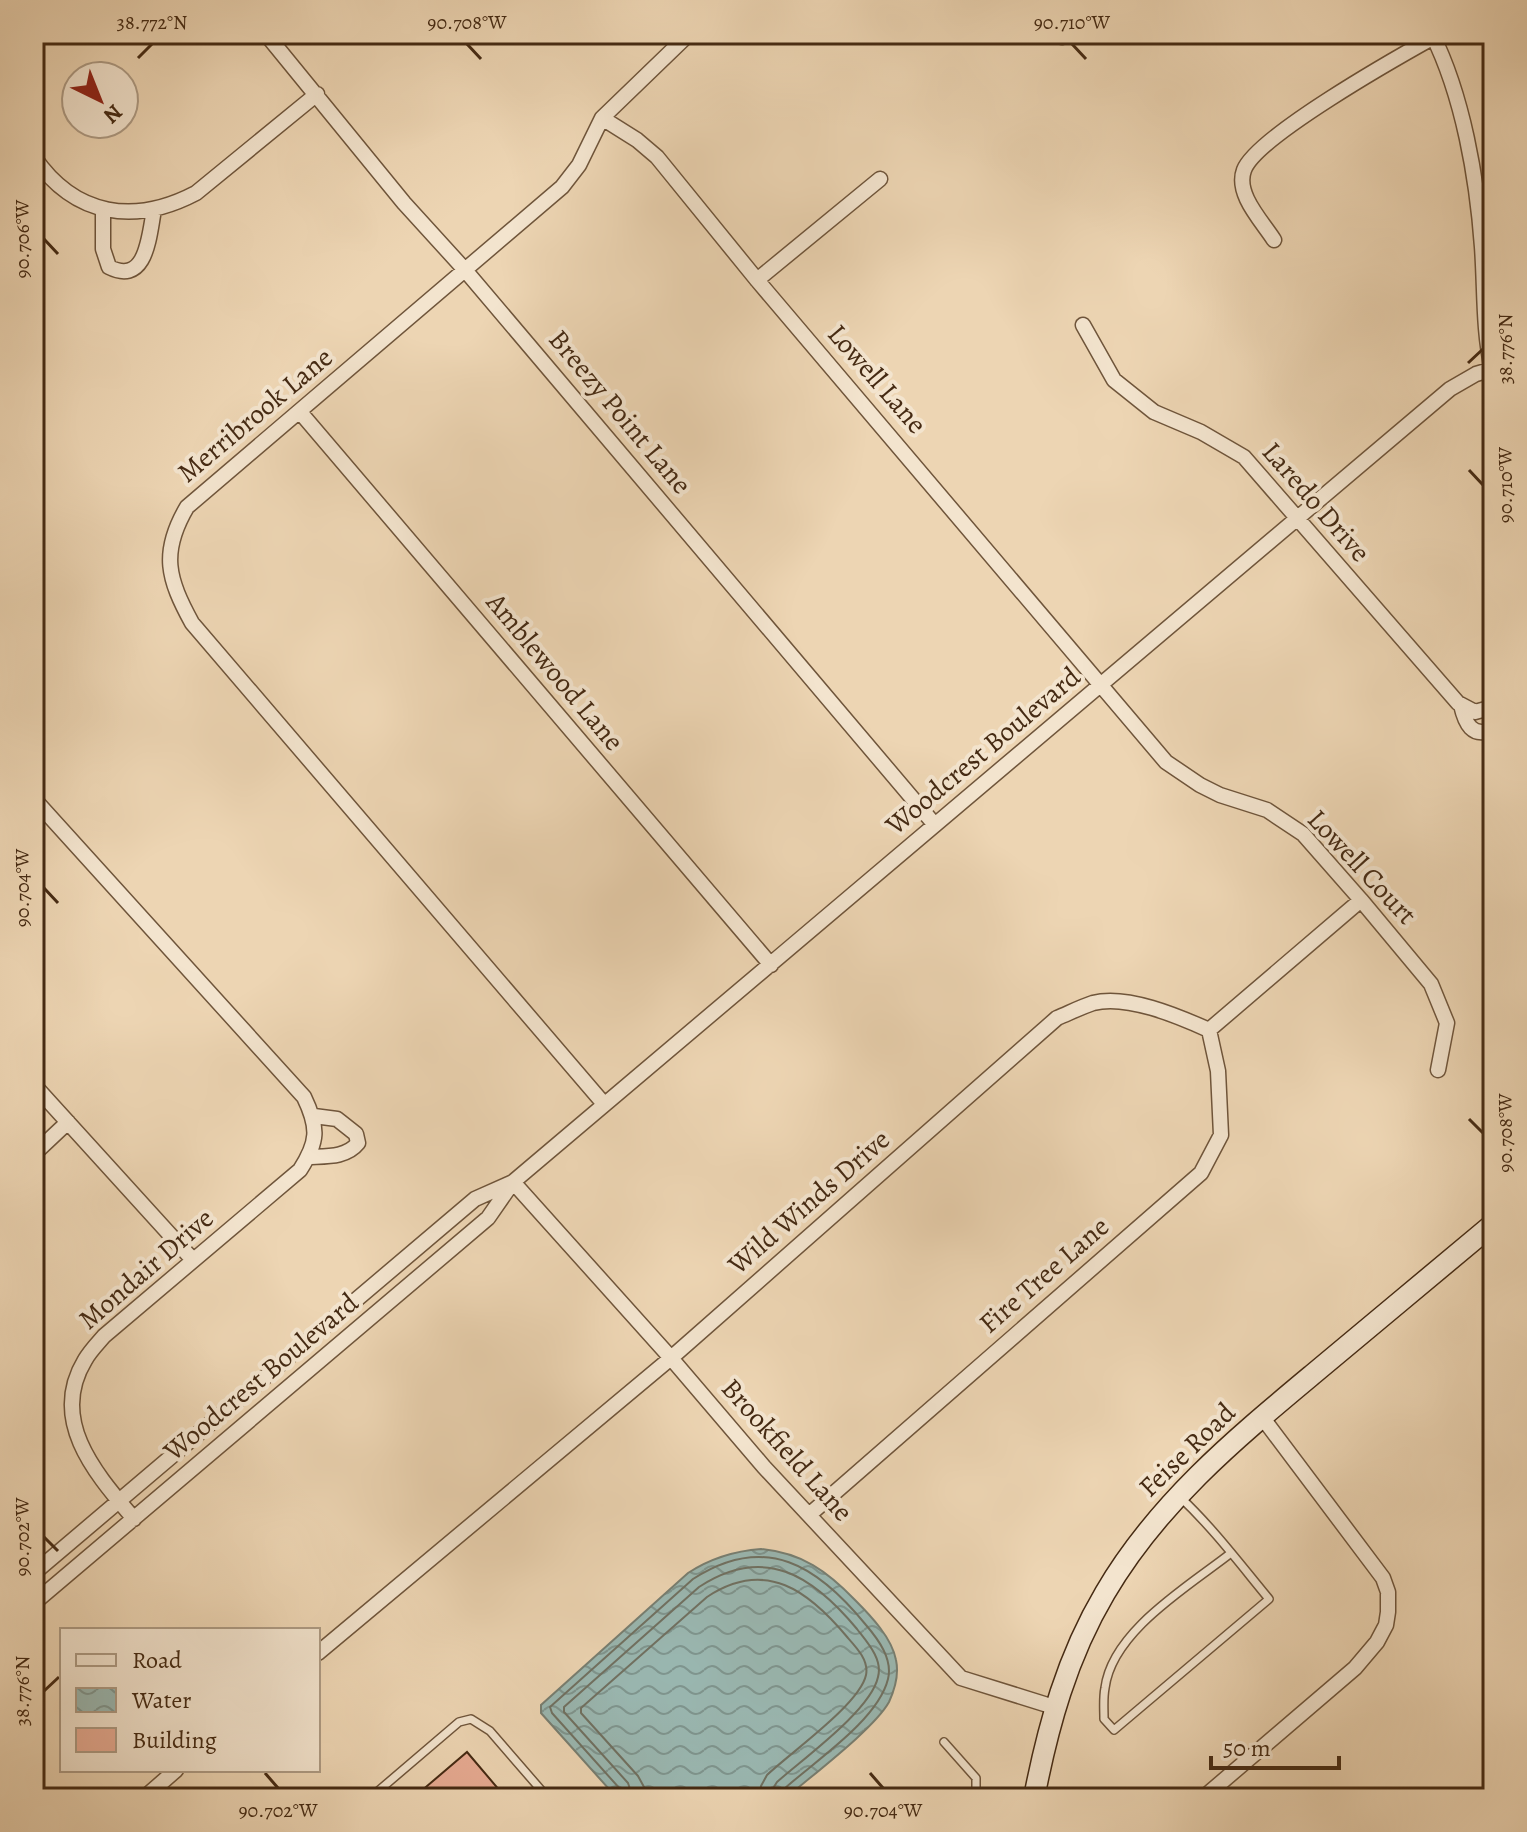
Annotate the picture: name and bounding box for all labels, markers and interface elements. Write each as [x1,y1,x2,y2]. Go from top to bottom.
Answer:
text: 38.772°N [117,9,187,36]
text: 90.708°W [427,9,507,36]
text: 90.710°W [1034,9,1111,36]
north arrow [60,60,140,140]
text: N [97,97,129,130]
text: 90.706°W [9,199,36,278]
text: 38.776°N [1492,314,1519,384]
street label: Lowell Lane [819,316,935,442]
street label: Breezy Point Lane [540,322,700,502]
street label: Merribrook Lane [169,339,341,491]
street label: Laredo Drive [1253,434,1379,570]
text: 90.710°W [1492,446,1519,523]
street label: Amblewood Lane [477,584,632,759]
street label: Woodcrest Boulevard [877,658,1089,844]
street label: Lowell Court [1299,801,1425,933]
text: 90.704°W [9,848,36,927]
text: 90.708°W [1492,1093,1519,1173]
street label: Wild Winds Drive [719,1121,898,1284]
street label: Mondair Drive [70,1200,222,1338]
street label: Fire Tree Lane [971,1208,1117,1342]
street label: Woodcrest Boulevard [155,1284,367,1470]
street label: Brookfield Lane [713,1370,861,1530]
street label: Feise Road [1130,1394,1244,1506]
text: 90.702°W [9,1497,36,1577]
legend [60,1628,320,1772]
text: Road [132,1644,182,1676]
text: 38.776°N [9,1656,36,1726]
text: Water [131,1684,192,1716]
scale bar [1211,1720,1339,1770]
text: Building [132,1724,217,1756]
text: 50 m [1223,1732,1271,1764]
text: 90.702°W [238,1797,318,1824]
text: 90.704°W [844,1797,923,1824]

